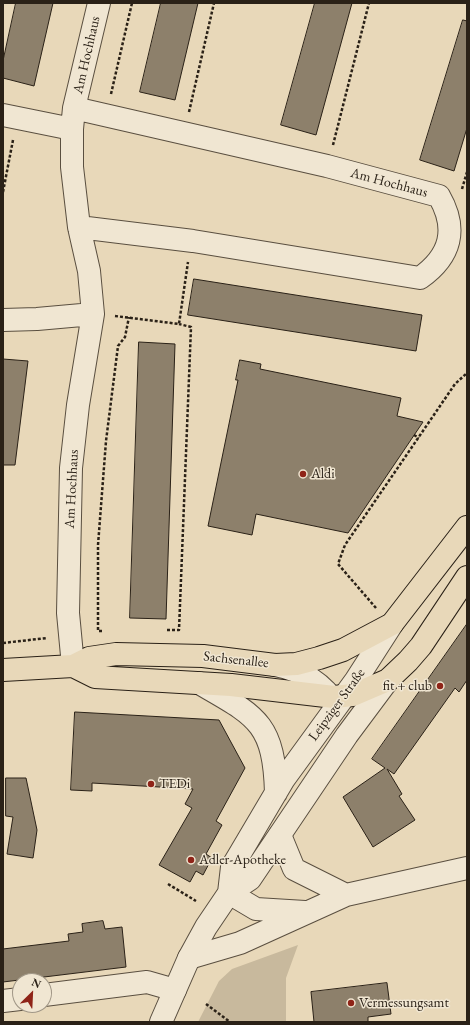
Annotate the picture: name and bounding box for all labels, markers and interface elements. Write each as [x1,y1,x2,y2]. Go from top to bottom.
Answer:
street label: Am Hochhaus [70,14,104,96]
street label: Am Hochhaus [349,165,429,201]
street label: Am Hochhaus [62,449,82,529]
place label: Aldi [311,466,335,482]
marker: Aldi [298,469,308,479]
street label: Sachsenallee [203,648,269,672]
street label: Leipziger Straße [305,665,369,745]
place label: fit + club [383,678,432,694]
marker: fit + club [435,681,445,691]
place label: TEDi [159,776,190,792]
marker: TEDi [146,779,156,789]
place label: Adler-Apotheke [199,852,286,868]
marker: Adler-Apotheke [186,855,196,865]
north arrow [12,973,52,1013]
text: N [30,975,43,991]
place label: Vermessungsamt [359,995,449,1011]
marker: Vermessungsamt [346,998,356,1008]

